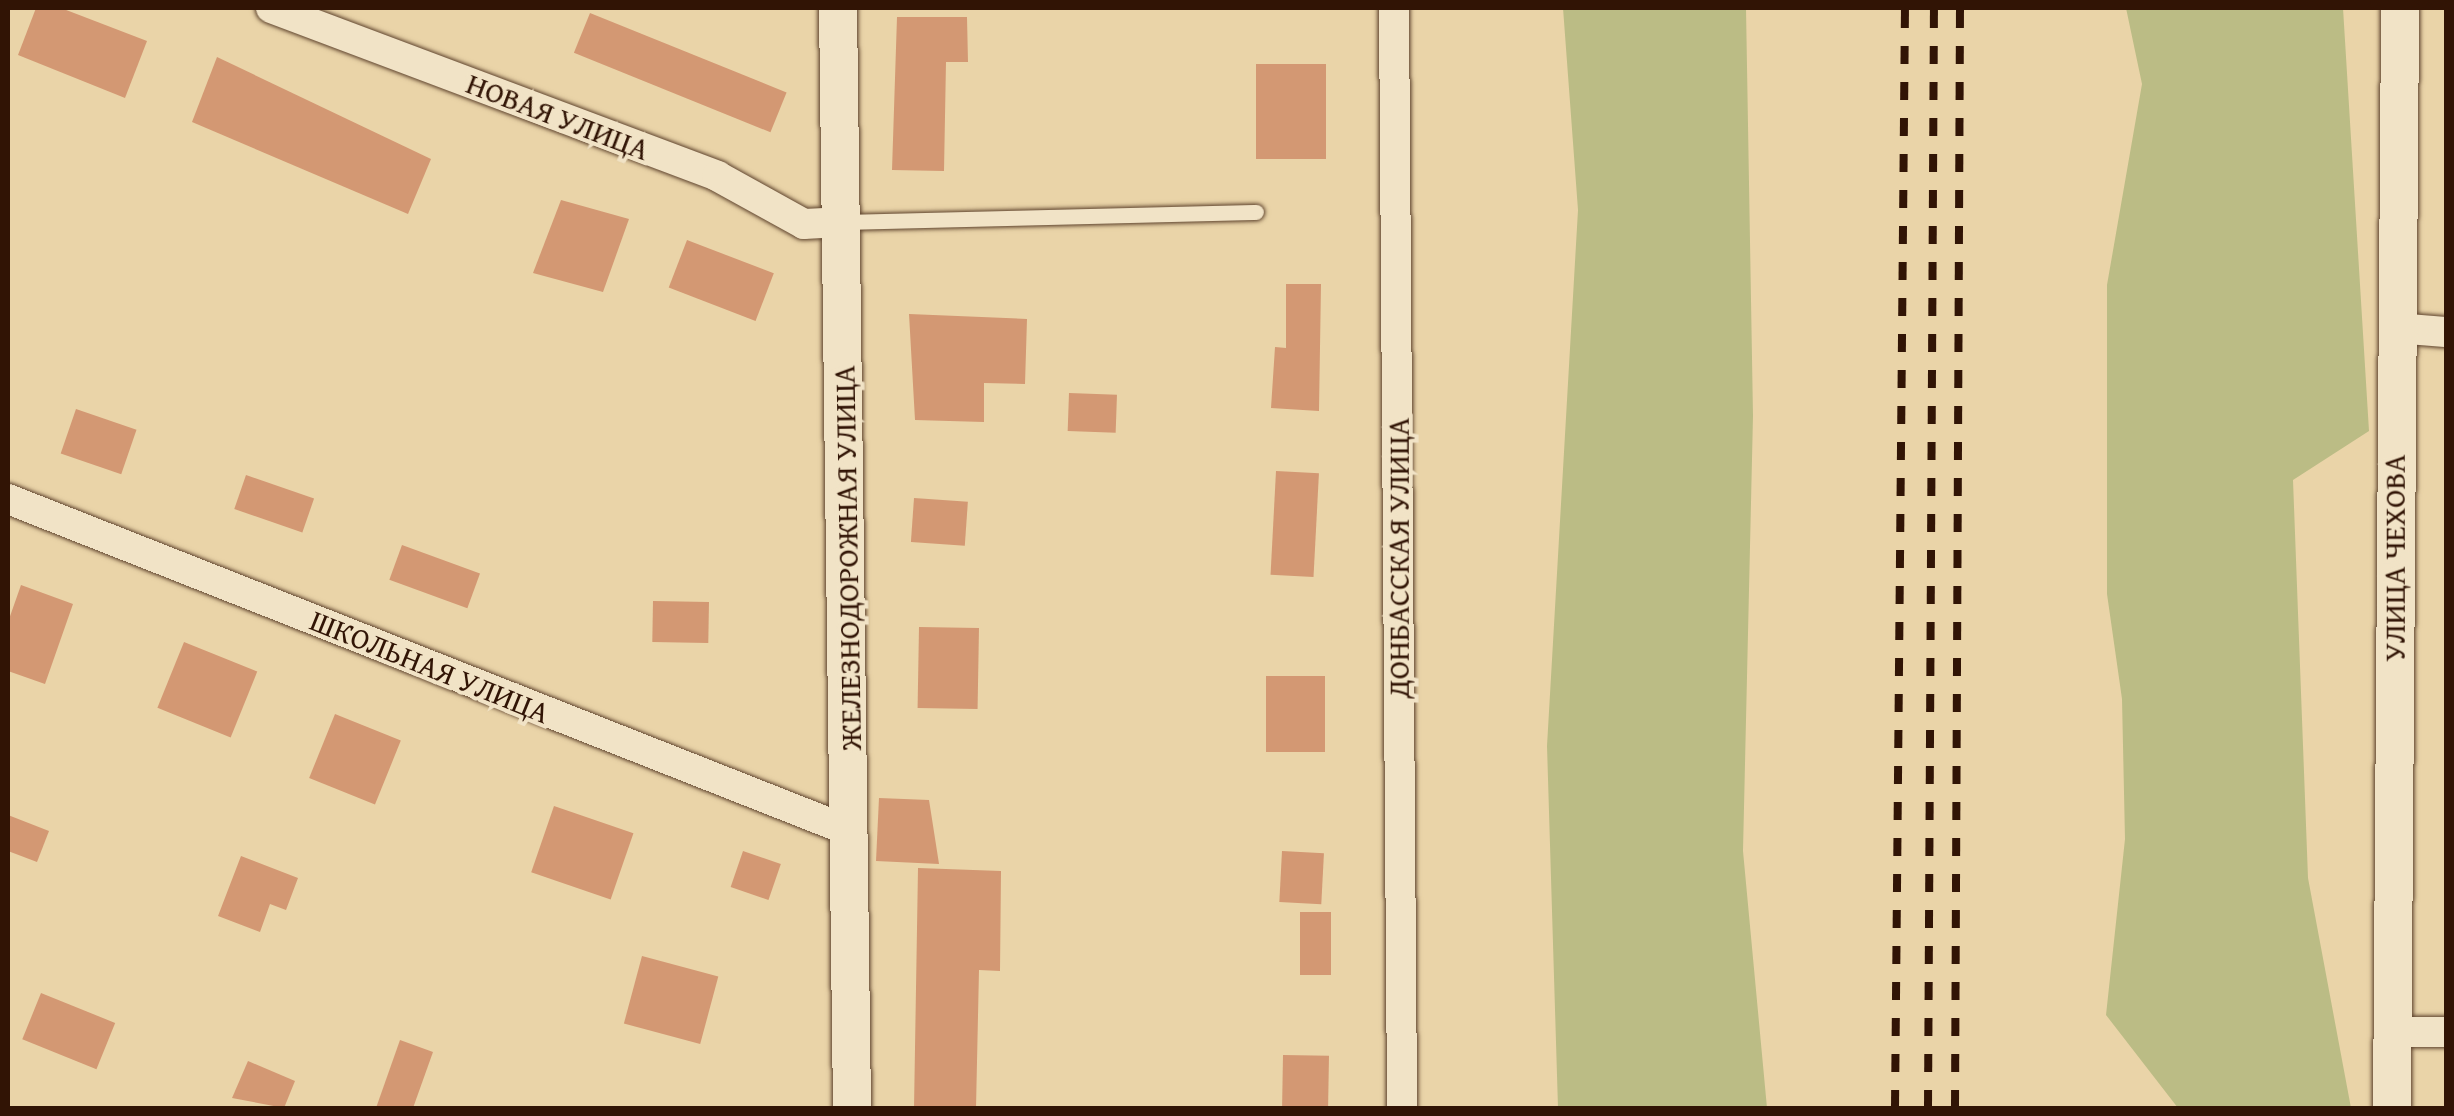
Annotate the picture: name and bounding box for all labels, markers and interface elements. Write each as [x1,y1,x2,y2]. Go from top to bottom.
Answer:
street label: НОВАЯ УЛИЦА [462,65,654,167]
street label: ЖЕЛЕЗНОДОРОЖНАЯ УЛИЦА [826,365,868,751]
street label: ДОНБАССКАЯ УЛИЦА [1380,417,1416,699]
street label: УЛИЦА ЧЕХОВА [2376,454,2412,662]
street label: ШКОЛЬНАЯ УЛИЦА [305,602,555,730]

